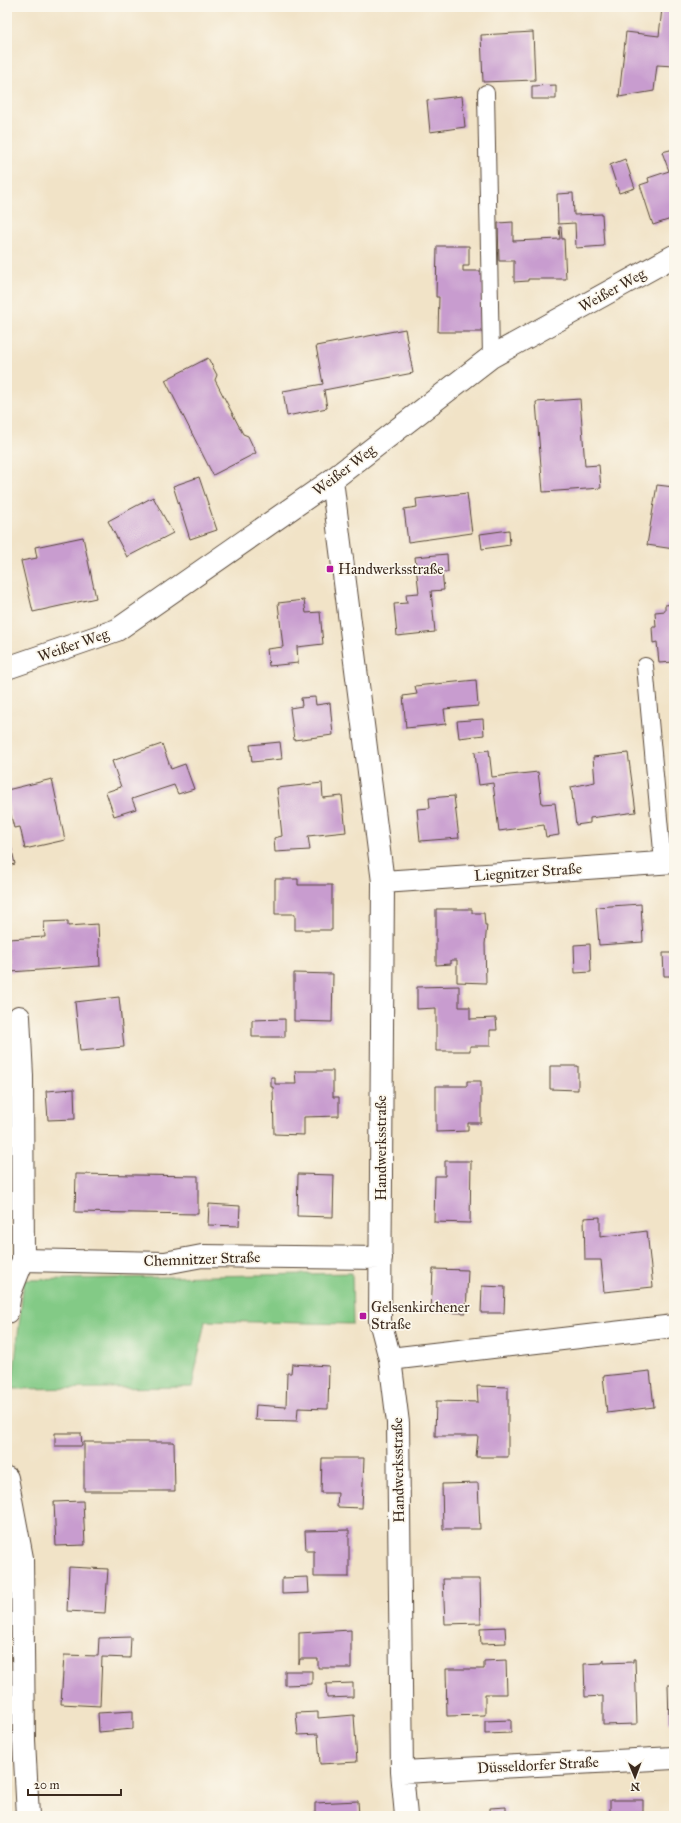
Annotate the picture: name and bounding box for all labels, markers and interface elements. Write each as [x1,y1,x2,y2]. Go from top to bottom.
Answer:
street label: Weißer Weg [575,264,649,316]
street label: Weißer Weg [309,440,380,499]
place label: Handwerksstraße [338,560,444,578]
marker: Handwerksstraße [325,564,335,574]
street label: Weißer Weg [35,624,112,666]
street label: Liegnitzer Straße [474,859,582,885]
street label: Handwerksstraße [372,1095,390,1201]
street label: Chemnitzer Straße [143,1248,261,1270]
place label: Gelsenkirchener Straße [371,1298,470,1333]
marker: Gelsenkirchener Straße [358,1311,368,1321]
street label: Handwerksstraße [388,1417,408,1523]
street label: Düsseldorfer Straße [477,1753,599,1777]
north arrow [615,1757,655,1797]
scale bar [28,1771,121,1797]
text: 20 m [34,1778,60,1792]
text: N [630,1780,640,1793]

